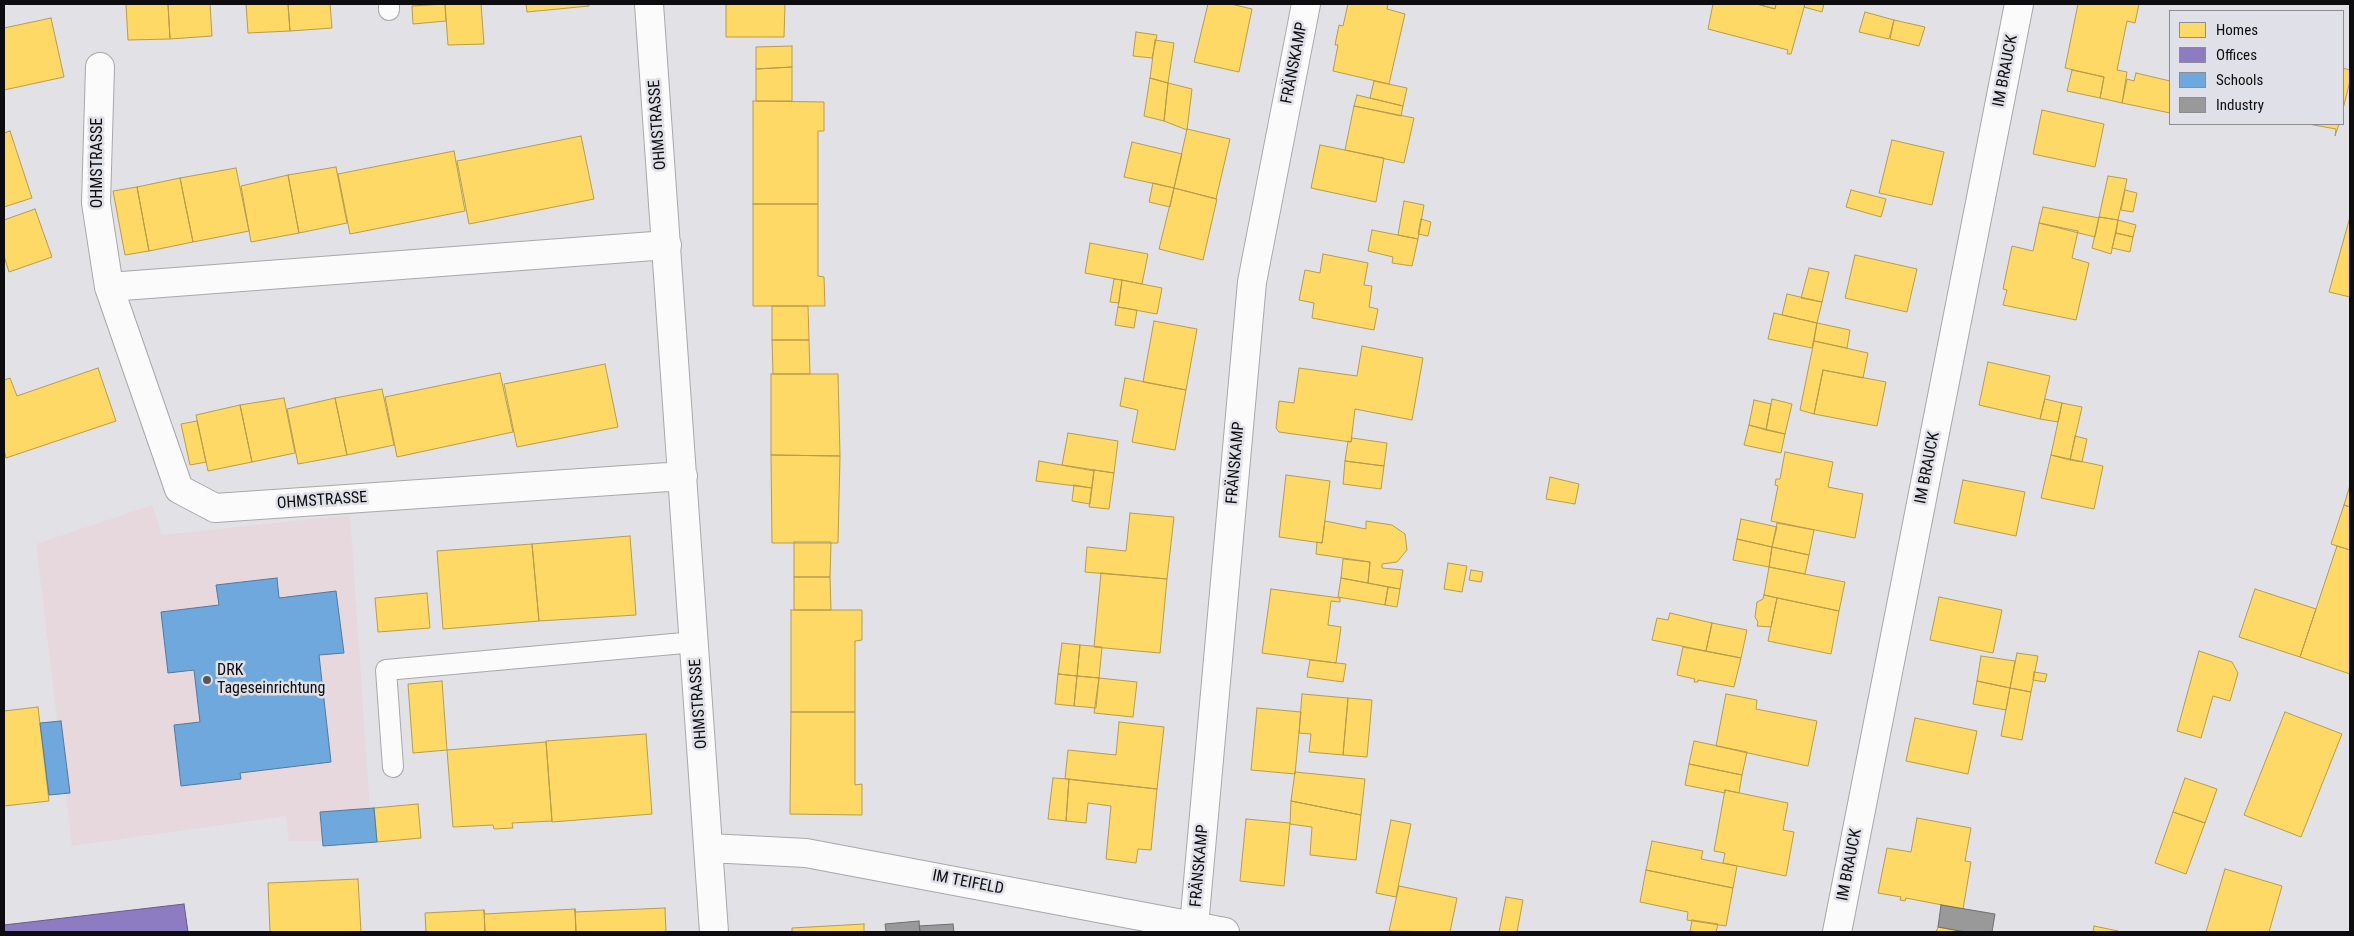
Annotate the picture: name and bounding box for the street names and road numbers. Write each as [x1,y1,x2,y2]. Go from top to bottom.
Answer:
street label: FRÄNSKAMP [1278,21,1312,105]
street label: IM BRAUCK [1990,33,2022,109]
street label: OHMSTRASSE [645,79,671,171]
street label: OHMSTRASSE [88,118,108,208]
street label: FRÄNSKAMP [1223,421,1249,505]
street label: IM BRAUCK [1912,430,1944,506]
street label: OHMSTRASSE [276,488,368,514]
street label: OHMSTRASSE [686,658,712,750]
street label: FRÄNSKAMP [1187,824,1213,908]
street label: IM BRAUCK [1834,827,1866,903]
street label: IM TEIFELD [931,867,1005,899]

